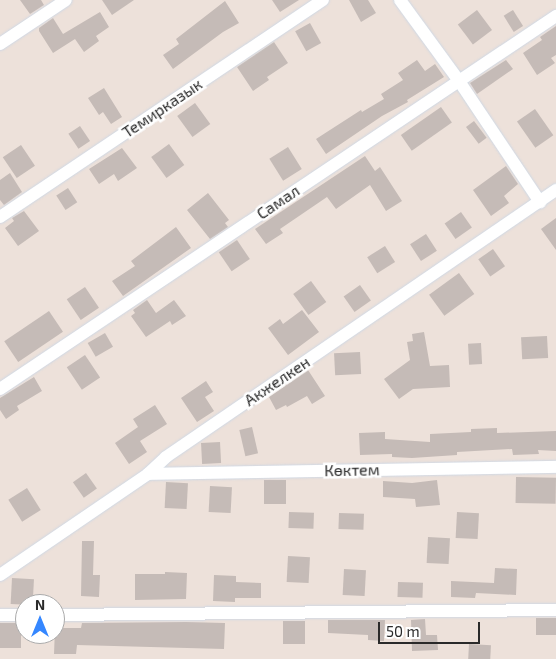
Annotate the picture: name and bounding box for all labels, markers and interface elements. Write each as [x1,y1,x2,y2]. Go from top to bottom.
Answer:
street label: Темирказык [118,74,206,142]
street label: Самал [253,181,303,223]
street label: Акжелкен [240,352,314,410]
street label: Көктем [324,460,380,480]
north arrow [15,594,65,644]
text: N [35,596,45,613]
scale bar [381,612,484,644]
text: 50 m [386,622,420,640]

